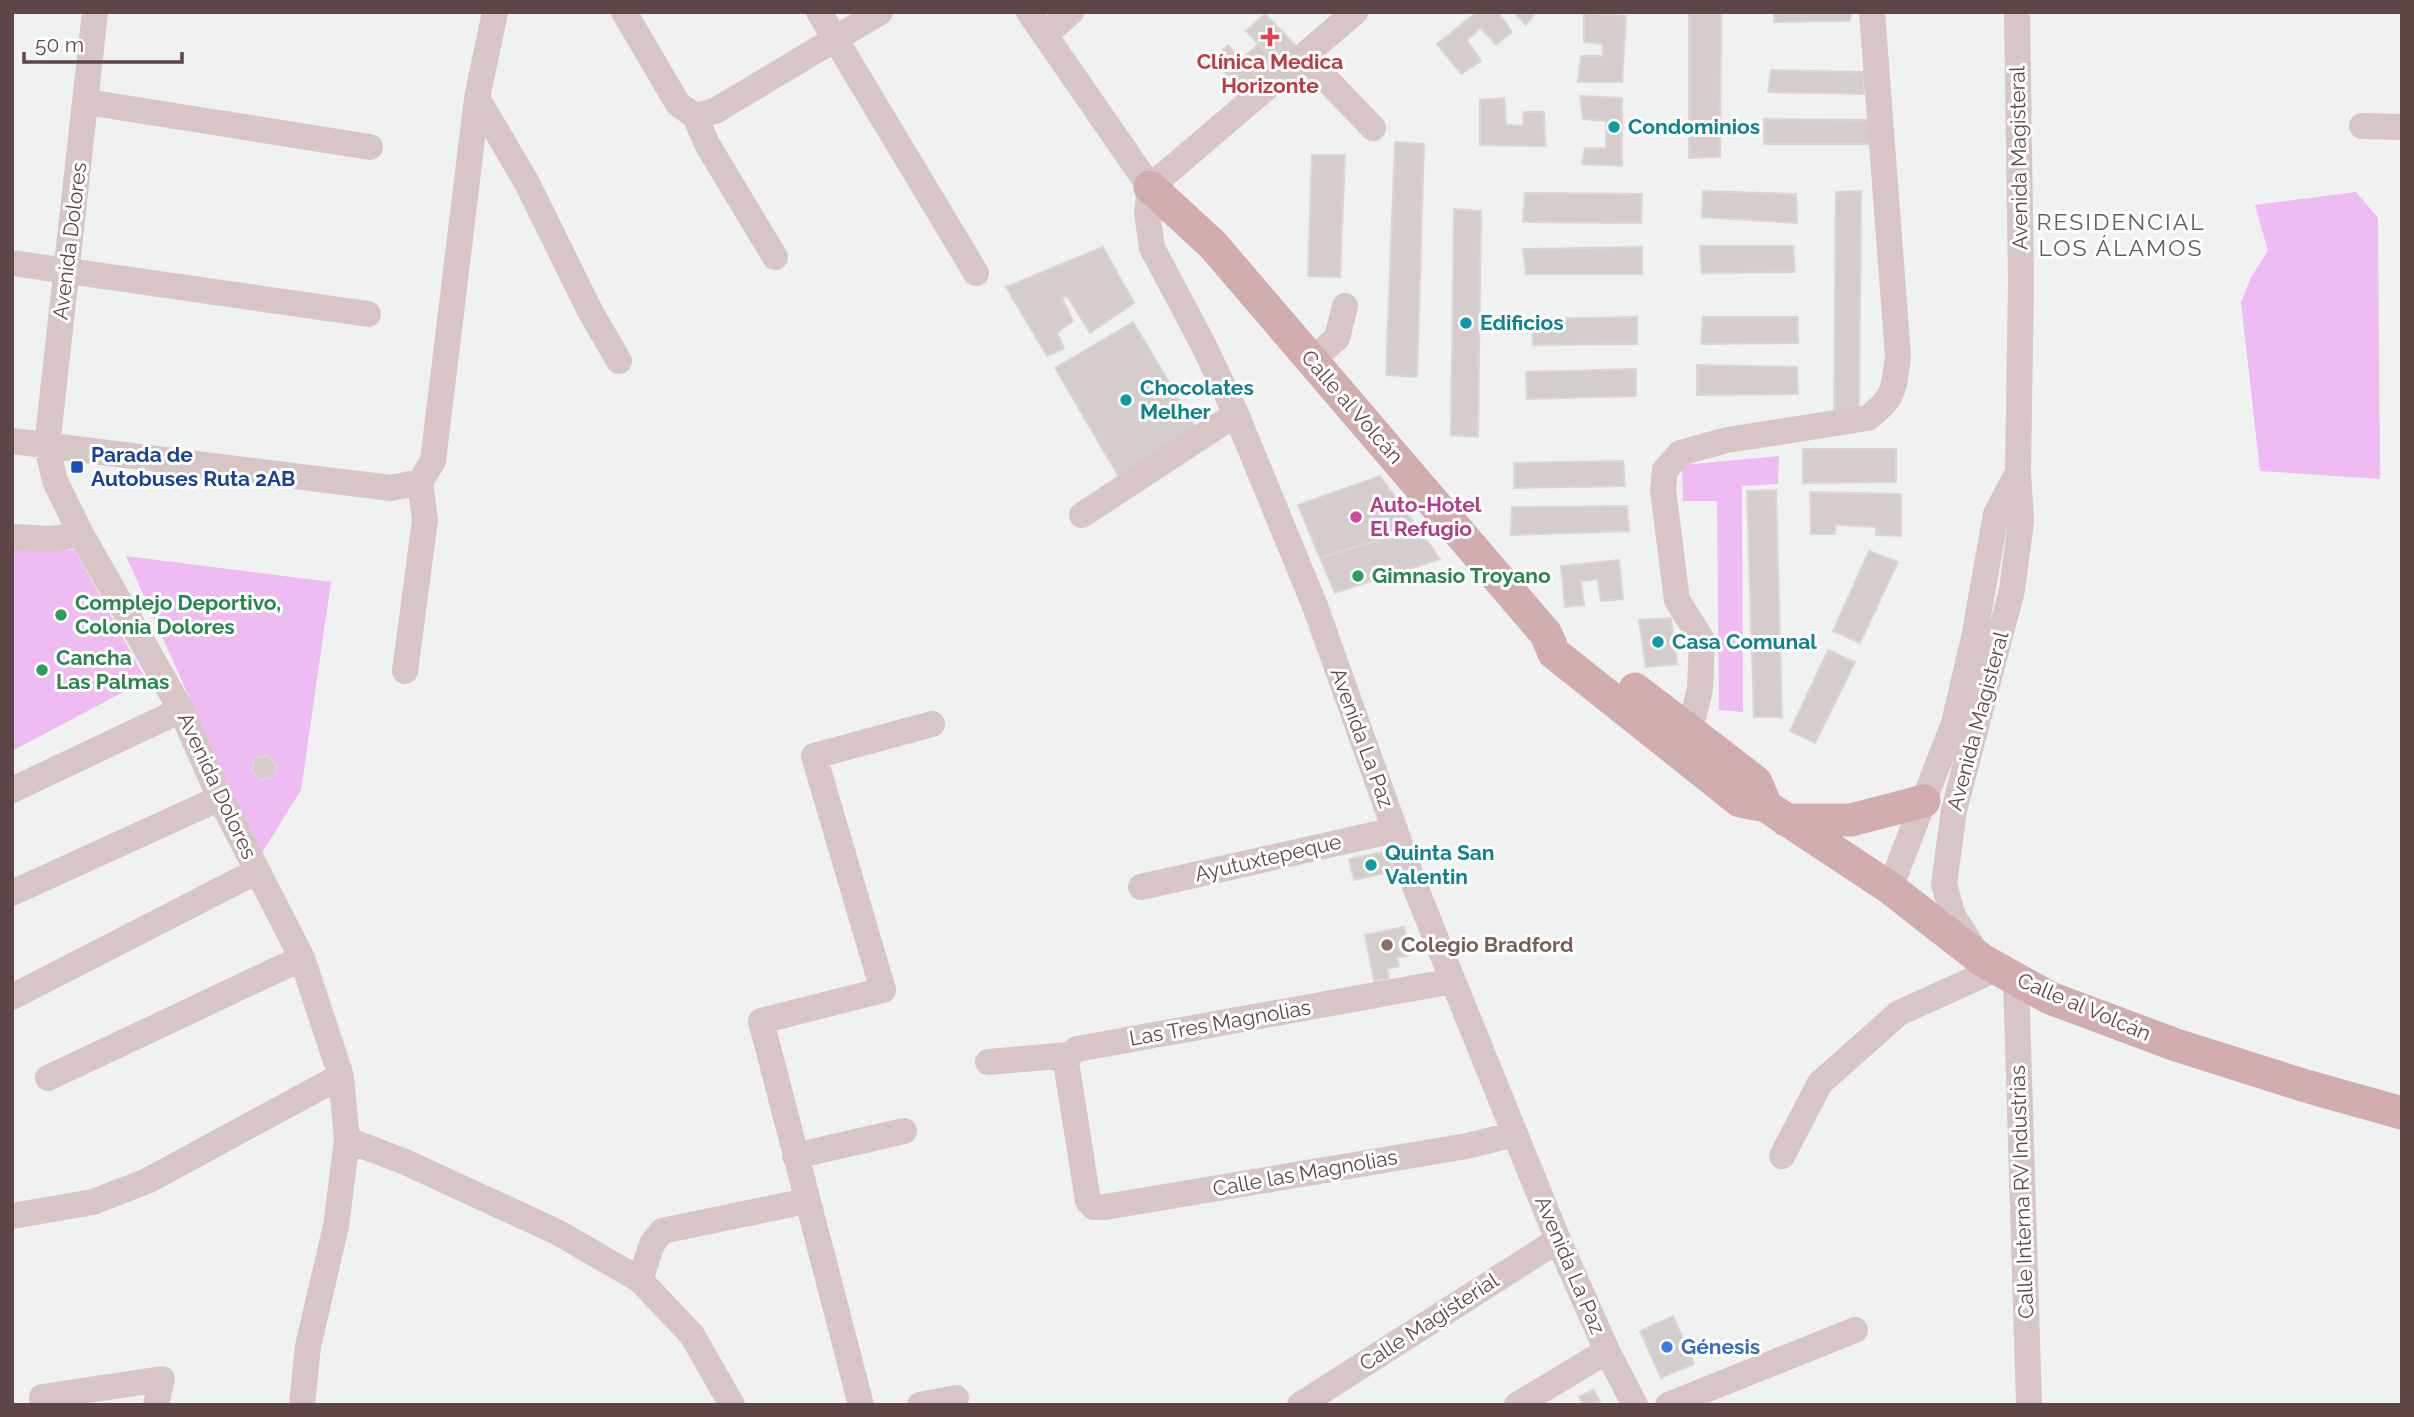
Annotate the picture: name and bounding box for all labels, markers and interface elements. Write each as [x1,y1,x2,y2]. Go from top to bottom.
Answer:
scale bar [24,21,182,65]
marker: Clínica Medica Horizonte [1260,27,1280,47]
text: 50 m [35,32,84,57]
place label: Clínica Medica Horizonte [1197,49,1343,98]
street label: Avenida Magisteral [2004,65,2033,250]
place label: Condominios [1628,114,1760,139]
marker: Condominios [1606,119,1622,135]
street label: Avenida Dolores [47,161,92,321]
district label: RESIDENCIAL LOS ÁLAMOS [2036,208,2206,261]
place label: Edificios [1480,310,1564,335]
marker: Edificios [1458,315,1474,331]
street label: Calle al Volcán [1296,345,1409,469]
place label: Chocolates Melher [1140,375,1254,424]
marker: Chocolates Melher [1118,392,1134,408]
place label: Parada de Autobuses Ruta 2AB [91,442,295,491]
marker: Parada de Autobuses Ruta 2AB [69,459,85,475]
place label: Auto-Hotel El Refugio [1370,492,1482,541]
marker: Auto-Hotel El Refugio [1348,509,1364,525]
place label: Gimnasio Troyano [1372,563,1551,588]
marker: Gimnasio Troyano [1350,568,1366,584]
place label: Complejo Deportivo, Colonia Dolores [75,590,281,639]
marker: Complejo Deportivo, Colonia Dolores [53,607,69,623]
street label: Avenida Magisteral [1942,628,2014,813]
place label: Casa Comunal [1672,629,1817,654]
marker: Casa Comunal [1650,634,1666,650]
place label: Cancha Las Palmas [56,645,169,694]
marker: Cancha Las Palmas [34,662,50,678]
street label: Avenida La Paz [1326,664,1399,811]
street label: Avenida Dolores [173,709,262,863]
street label: Ayutuxtepeque [1192,829,1344,887]
place label: Quinta San Valentin [1385,840,1495,889]
marker: Quinta San Valentin [1363,857,1379,873]
place label: Colegio Bradford [1401,932,1574,957]
marker: Colegio Bradford [1379,937,1395,953]
street label: Calle al Volcán [2014,967,2155,1046]
street label: Las Tres Magnolias [1127,994,1313,1051]
street label: Calle Interna RV Industrias [2005,1065,2038,1319]
street label: Calle las Magnolias [1211,1144,1399,1201]
street label: Avenida La Paz [1530,1192,1611,1337]
street label: Calle Magisterial [1355,1267,1503,1376]
place label: Génesis [1681,1334,1760,1359]
marker: Génesis [1659,1339,1675,1355]

